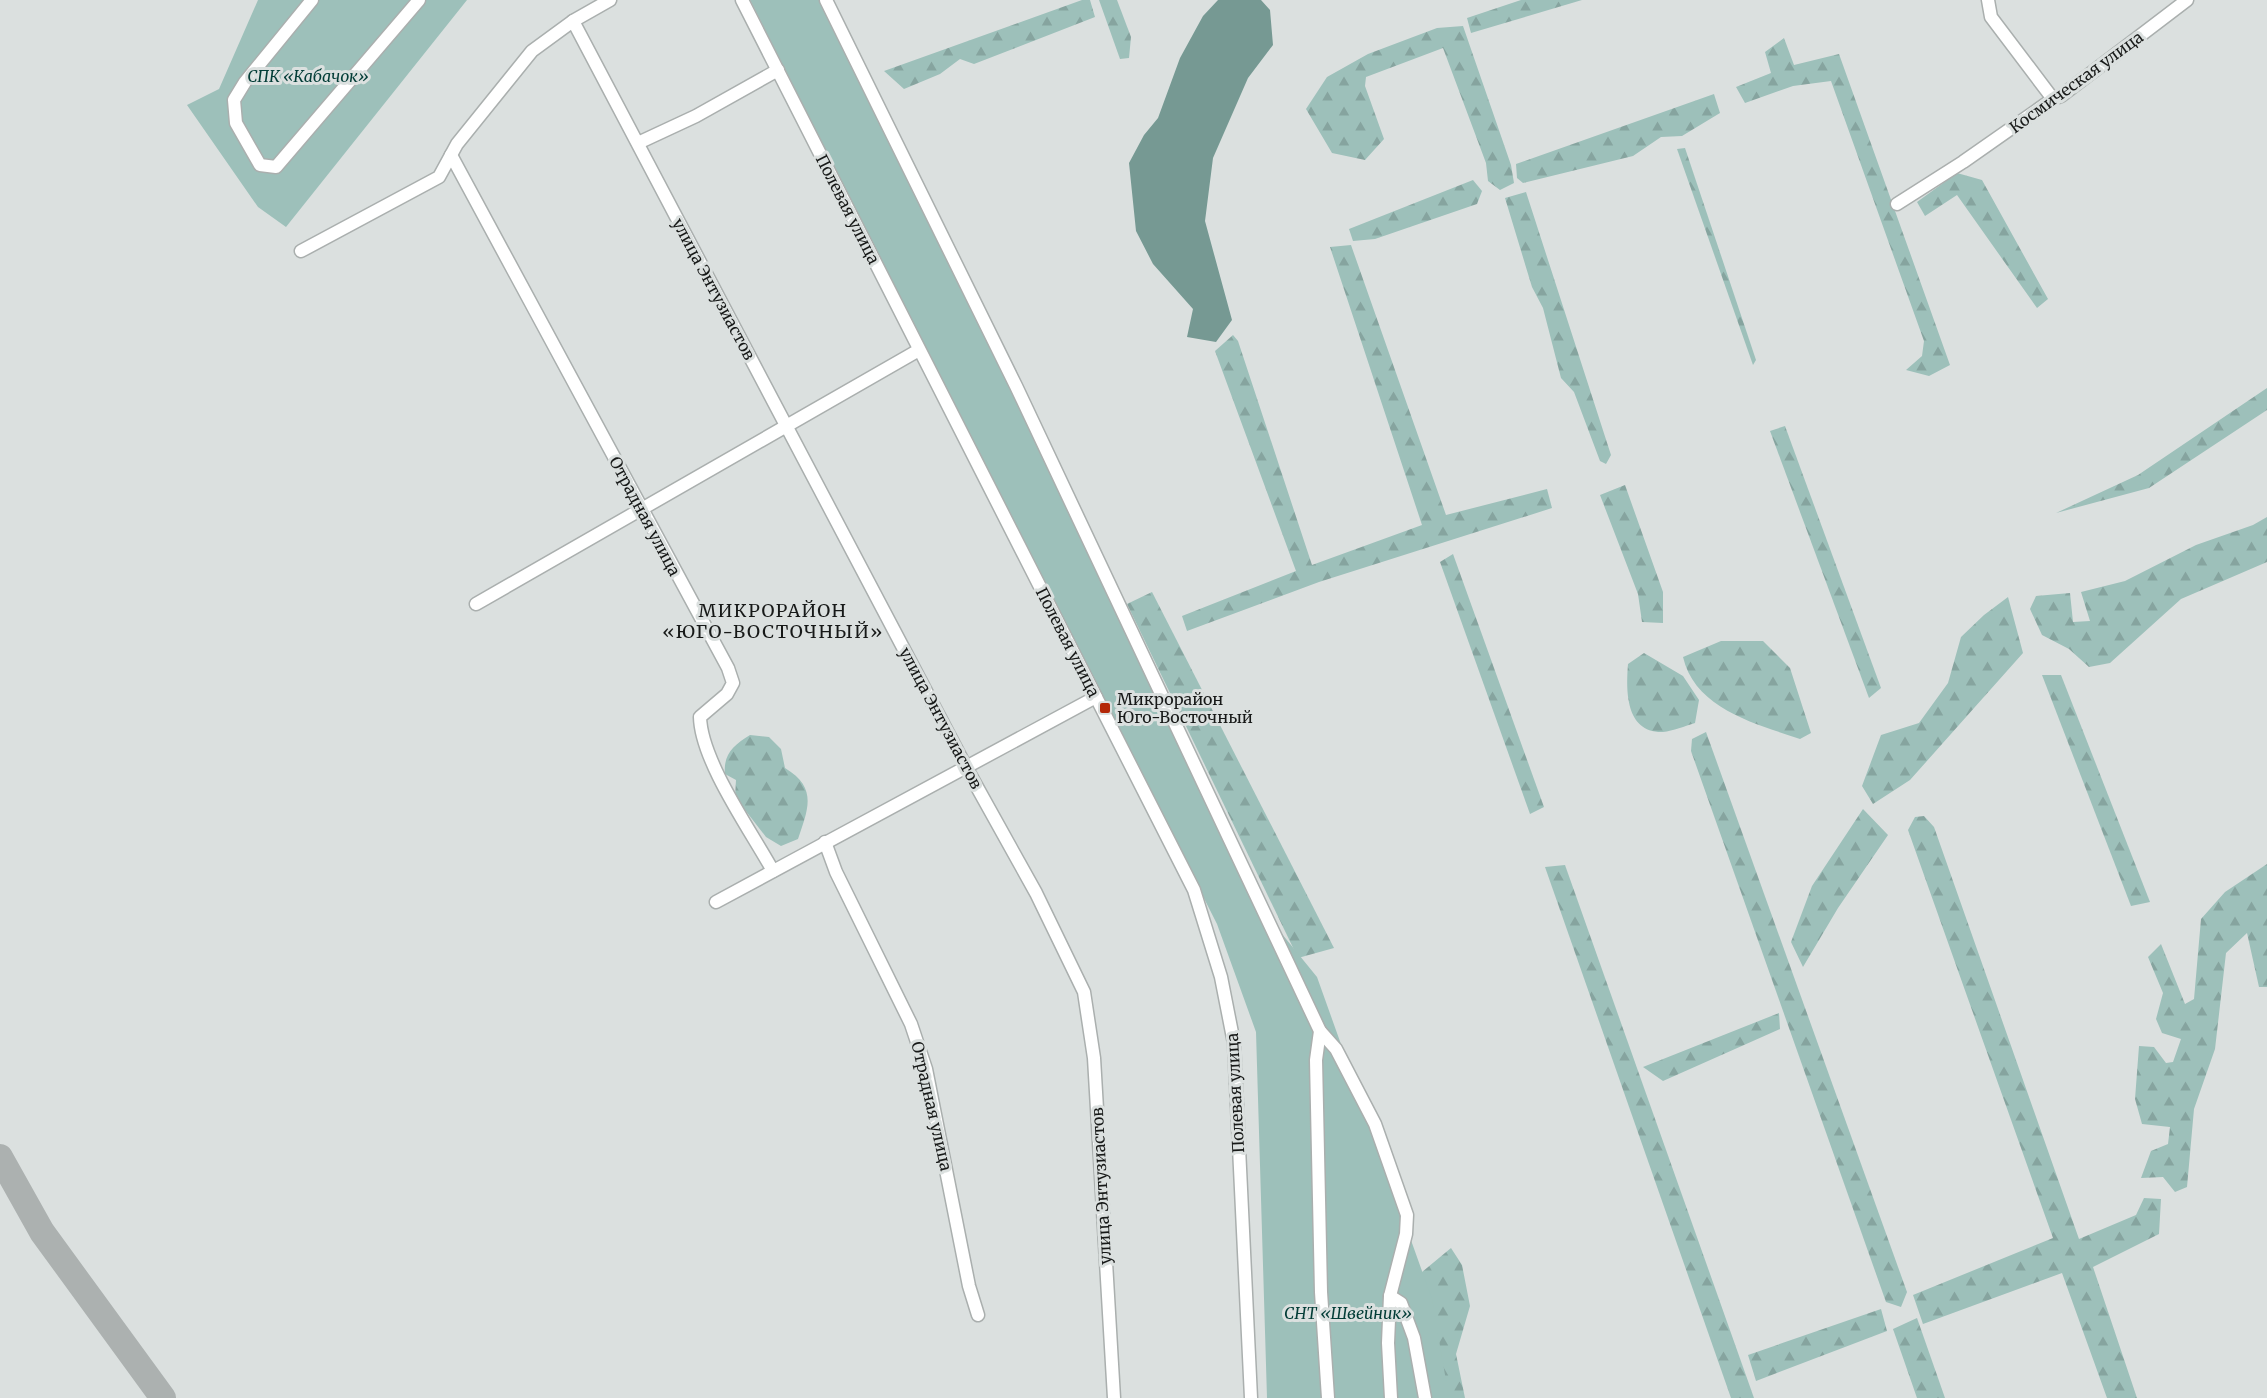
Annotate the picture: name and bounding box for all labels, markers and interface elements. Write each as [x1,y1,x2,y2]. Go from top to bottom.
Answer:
street label: Космическая улица [2005,27,2147,137]
park label: СПК «Кабачок» [247,66,369,86]
street label: Полевая улица [812,151,884,267]
street label: улица Энтузиастов [668,215,760,363]
street label: Отрадная улица [605,453,685,579]
street label: Полевая улица [1032,584,1104,700]
district label: МИКРОРАЙОН «ЮГО-ВОСТОЧНЫЙ» [662,599,884,643]
street label: улица Энтузиастов [895,644,987,792]
place label: Микрорайон Юго-Восточный [1117,689,1253,727]
marker: Микрорайон Юго-Восточный [1098,701,1112,715]
street label: Полевая улица [1222,1032,1248,1154]
street label: Отрадная улица [907,1039,957,1173]
street label: улица Энтузиастов [1087,1107,1115,1265]
park label: СНТ «Швейник» [1284,1303,1412,1323]

